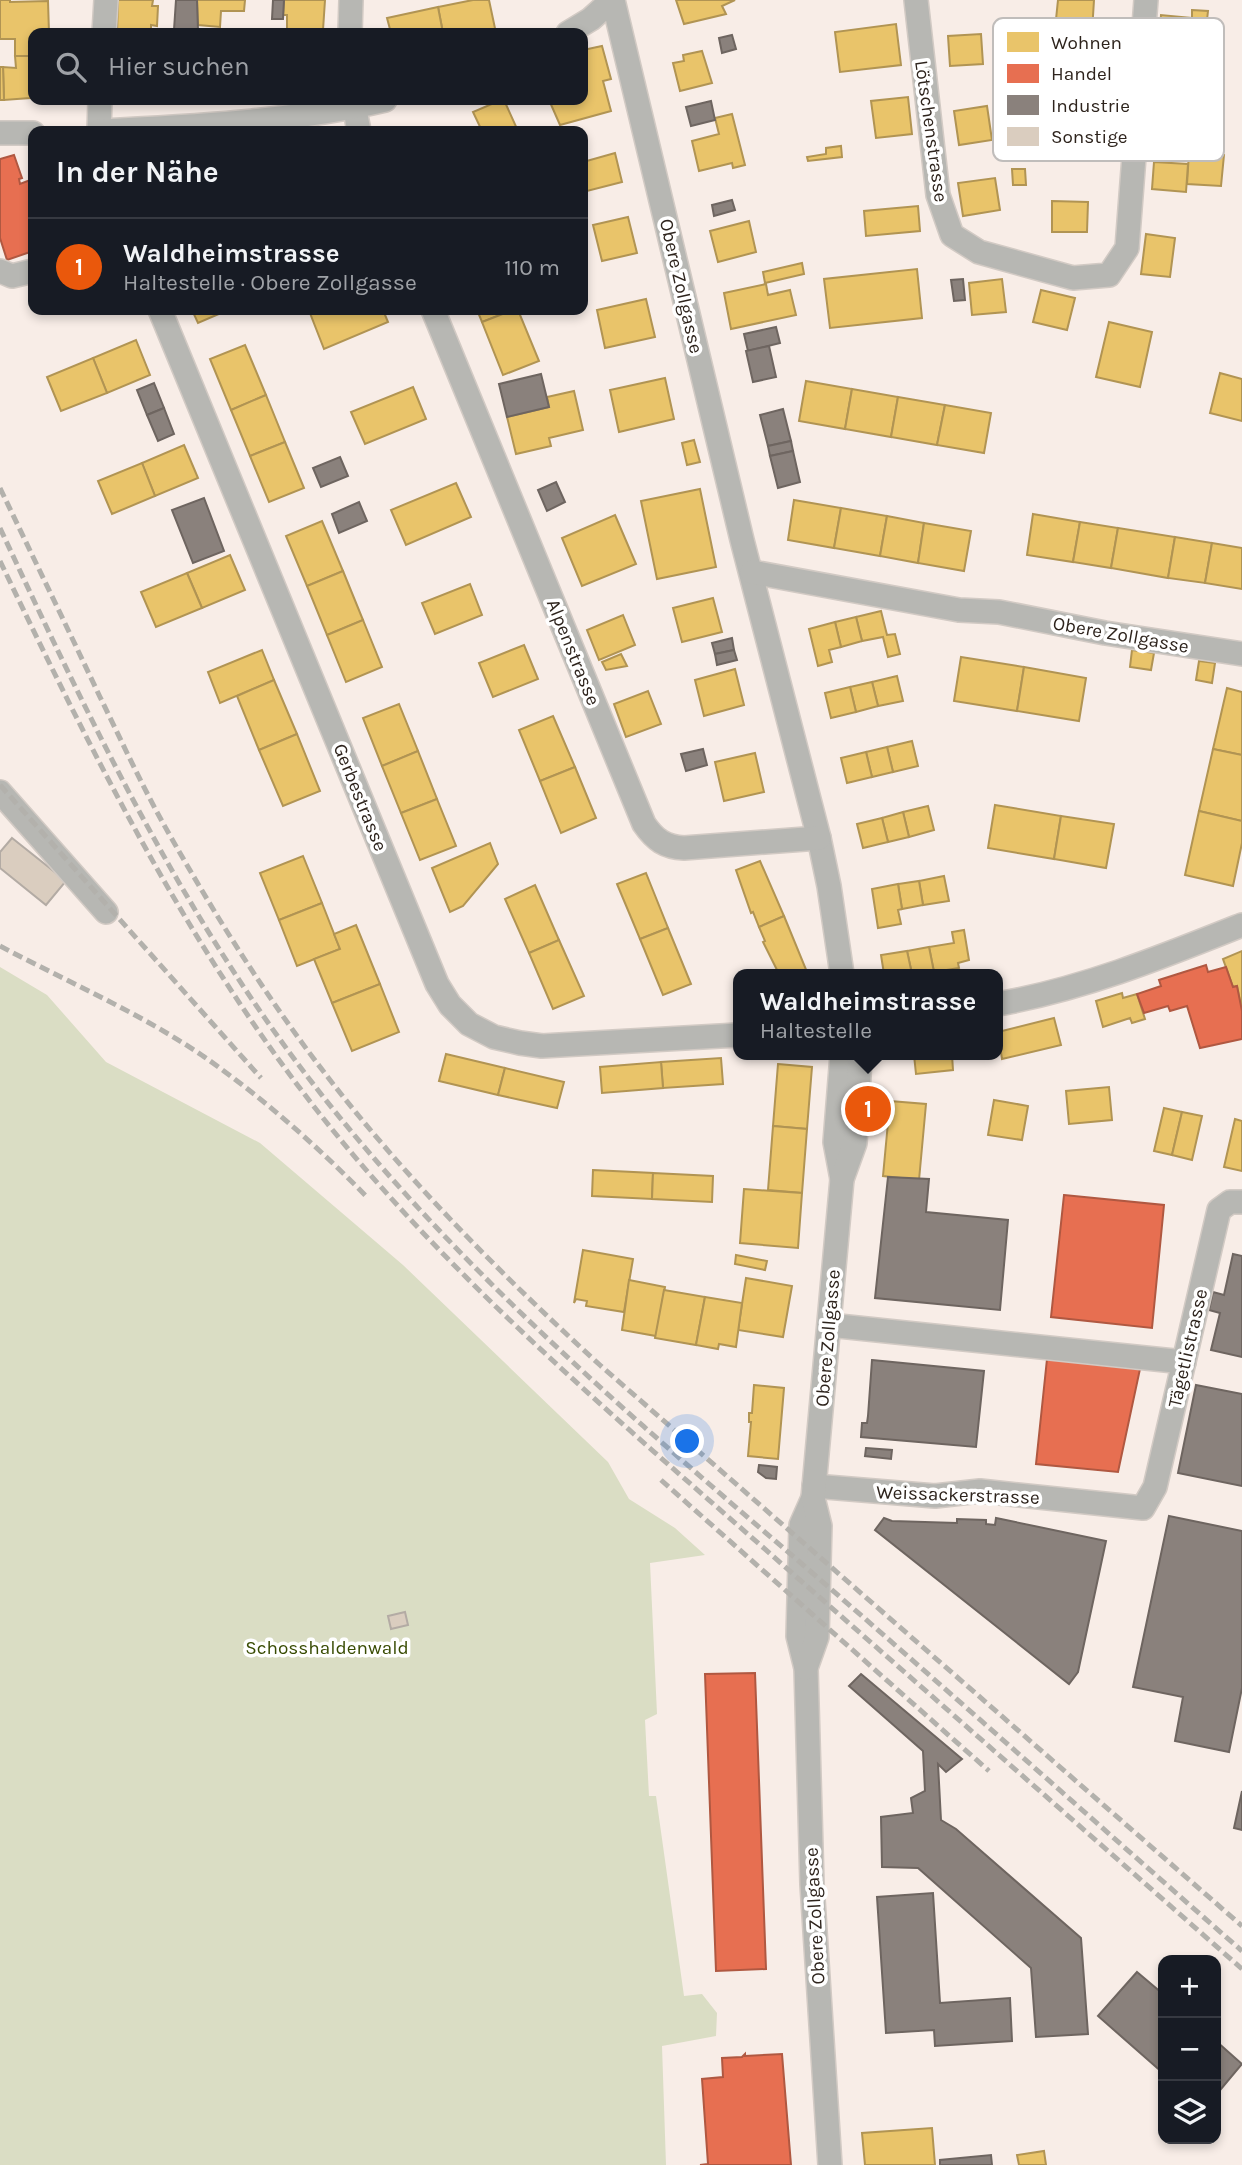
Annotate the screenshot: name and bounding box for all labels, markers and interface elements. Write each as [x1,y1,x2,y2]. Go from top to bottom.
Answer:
legend [993,18,1224,161]
search box [28,28,588,105]
text: Wohnen [1051,32,1122,54]
icon: search [52,48,90,86]
text: Hier suchen [108,51,250,82]
street label: Lötschenstrasse [910,59,952,204]
text: Handel [1051,63,1112,85]
text: Industrie [1051,95,1130,117]
text: Sonstige [1051,126,1128,148]
text: In der Nähe [56,154,219,190]
street label: Obere Zollgasse [655,217,707,356]
text: Waldheimstrasse [123,238,339,269]
text: 1 [75,254,83,281]
text: 110 m [504,254,560,281]
text: Haltestelle · Obere Zollgasse [123,269,417,296]
street label: Alpenstrasse [542,596,604,709]
street label: Obere Zollgasse [1051,612,1190,658]
street label: Gerbestrasse [329,740,392,854]
popup [733,969,1003,1060]
text: Waldheimstrasse [760,986,976,1017]
text: Haltestelle [760,1017,872,1044]
pin: 1 [845,1083,891,1135]
street label: Obere Zollgasse [811,1269,845,1408]
street label: Tägetlistrasse [1164,1287,1212,1410]
your location [670,1424,704,1458]
street label: Weissackerstrasse [876,1481,1040,1509]
park label: Schosshaldenwald [245,1637,409,1659]
street label: Obere Zollgasse [800,1847,830,1985]
map controls [1158,1955,1221,2144]
button: + [1158,1955,1221,2018]
button: − [1158,2018,1221,2081]
button: layers [1158,2081,1221,2144]

